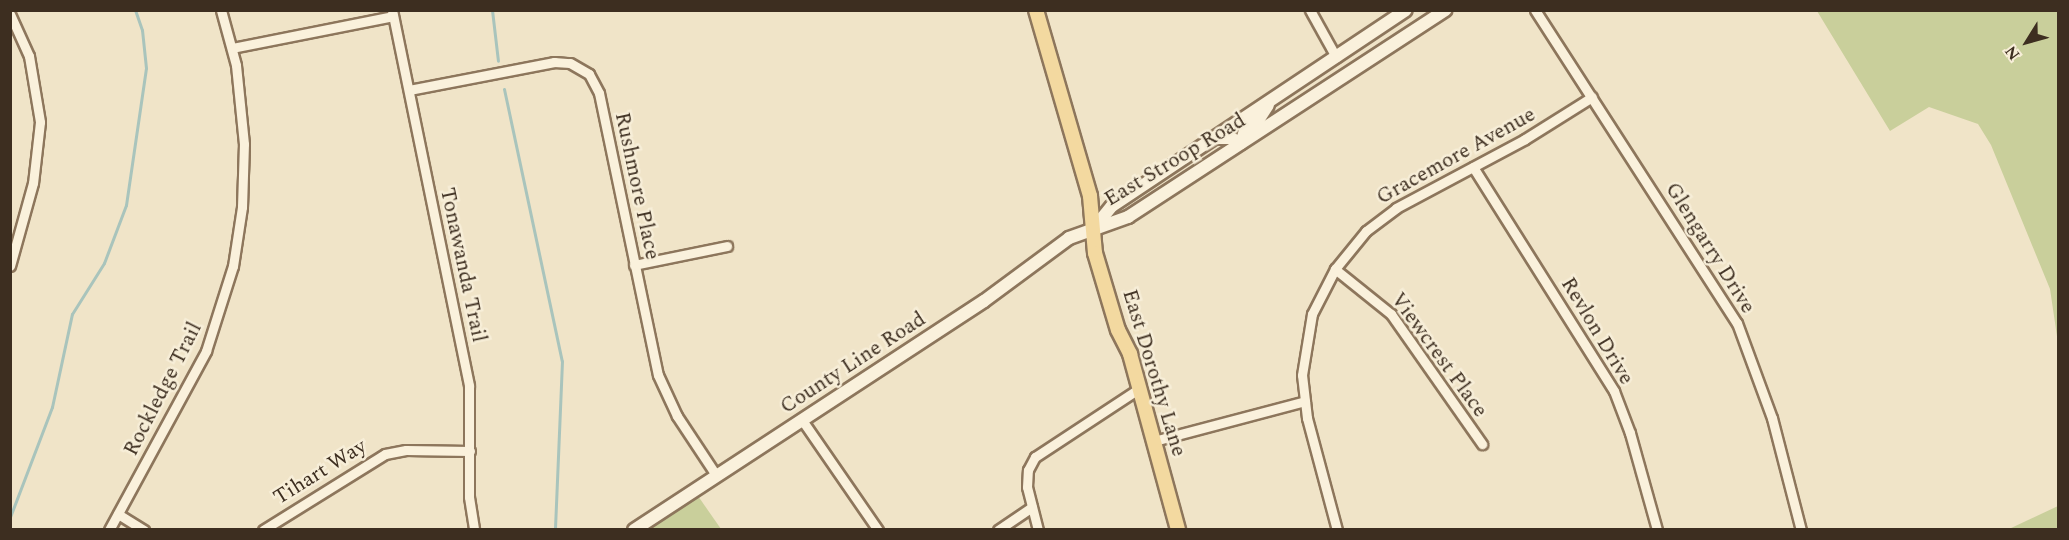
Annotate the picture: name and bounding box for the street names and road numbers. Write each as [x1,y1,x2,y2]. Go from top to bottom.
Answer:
street label: Gracemore Avenue [1372,102,1540,210]
street label: East Stroop Road [1100,108,1250,212]
street label: Rushmore Place [609,110,665,262]
street label: Glengarry Drive [1660,178,1760,318]
street label: Tonawanda Trail [434,185,492,345]
street label: Revlon Drive [1555,273,1639,389]
street label: East Dorothy Lane [1117,286,1191,460]
street label: Viewcrest Place [1385,288,1493,422]
street label: County Line Road [776,307,930,419]
street label: Rockledge Trail [118,318,208,460]
street label: Tihart Way [269,434,371,510]

